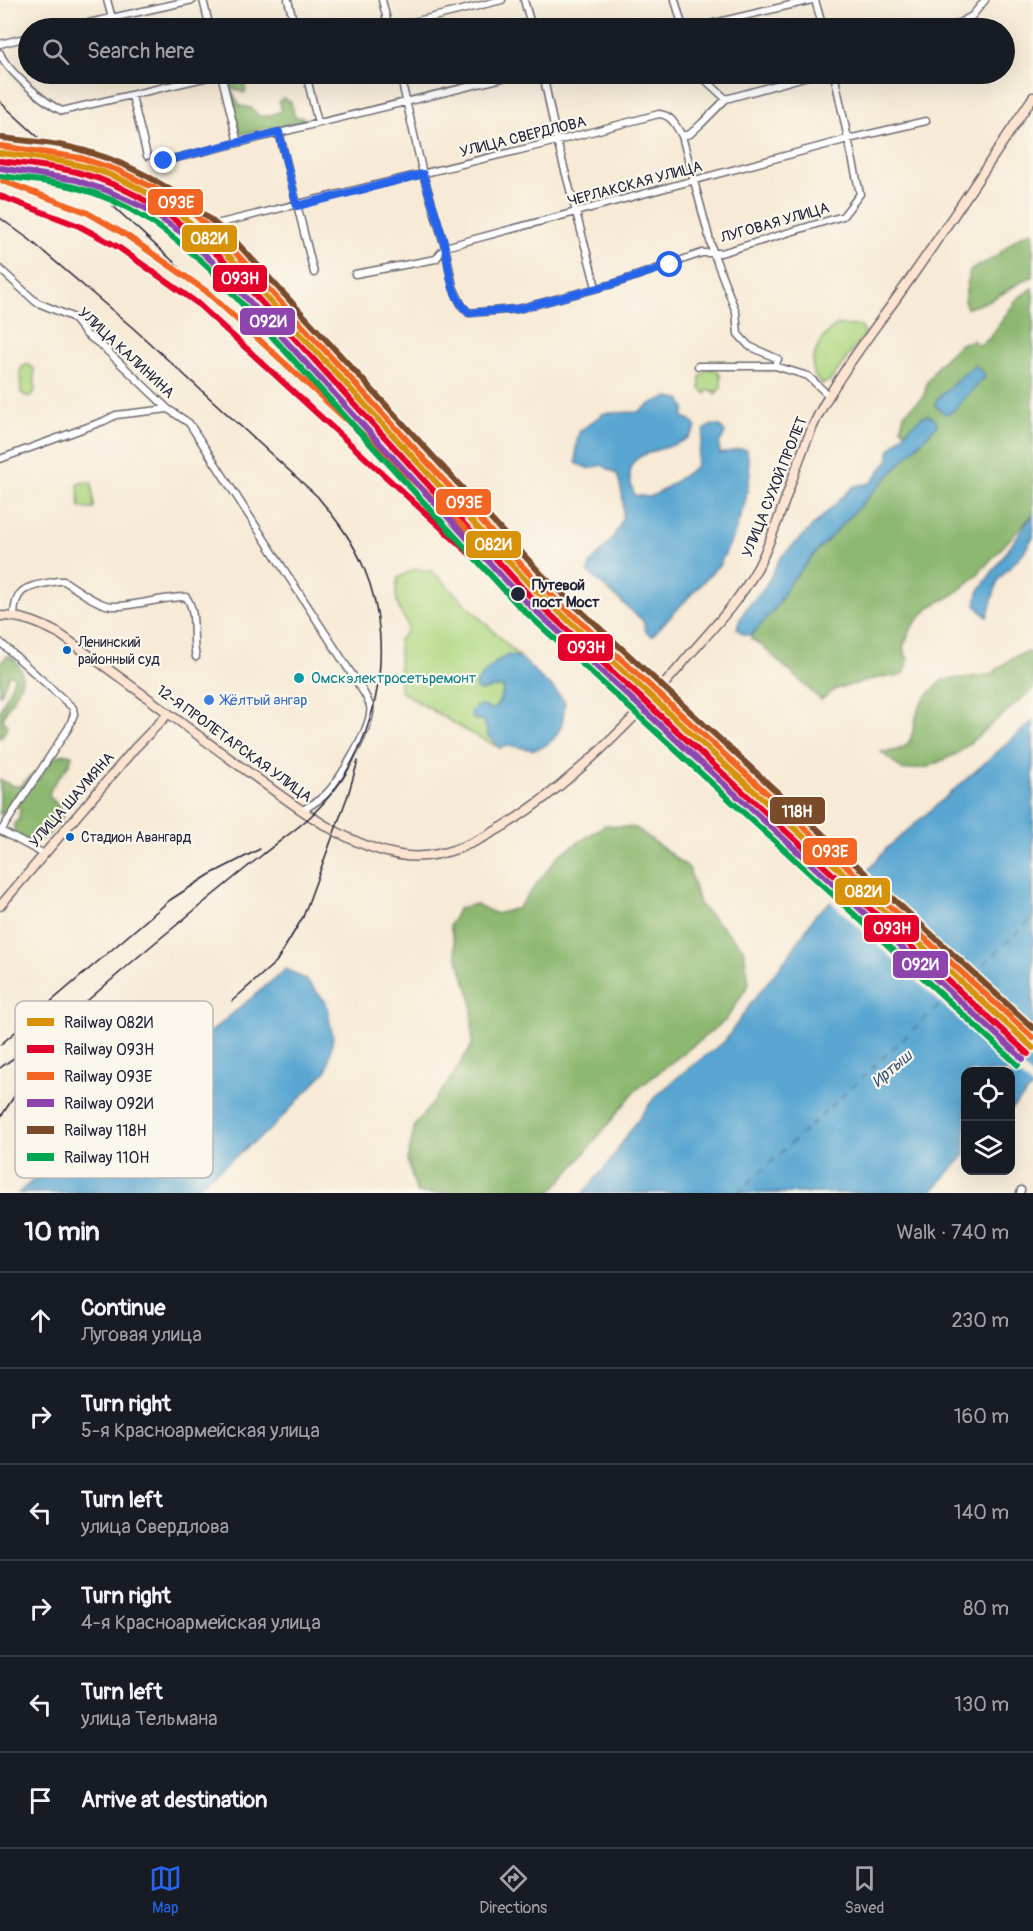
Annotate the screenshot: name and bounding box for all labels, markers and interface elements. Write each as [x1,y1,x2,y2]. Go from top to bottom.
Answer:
search box [18,18,1015,84]
icon: search [39,35,72,68]
text: Search here [87,37,194,65]
street label: УЛИЦА СВЕРДЛОВА [458,112,588,162]
route end [150,147,176,173]
street label: ЧЕРЛАКСКАЯ УЛИЦА [566,157,705,211]
line badge: 093Е [147,188,204,216]
text: 093Е [158,193,195,213]
street label: ЛУГОВАЯ УЛИЦА [717,198,832,248]
line badge: 082И [181,224,238,253]
text: 082И [190,229,228,249]
route start [656,251,682,277]
line badge: 093Н [212,264,268,293]
text: 093Н [221,269,259,289]
street label: УЛИЦА КАЛИНИНА [74,304,178,403]
line badge: 092И [239,307,296,336]
text: 092И [249,312,287,332]
street label: УЛИЦА СУХОЙ ПРОЛЕТ [738,414,812,560]
line badge: 093Е [435,488,492,516]
text: 093Е [446,493,483,513]
line badge: 082И [465,530,522,559]
text: 082И [474,535,512,555]
place label: Путевой пост Мост [532,576,600,612]
marker: Путевой пост Мост [509,585,527,603]
line badge: 093Н [557,633,614,662]
place label: Ленинский районный суд [77,634,160,668]
text: 093Н [567,638,605,658]
marker: Ленинский районный суд [61,644,73,656]
place label: Омскэлектросетьремонт [311,669,477,688]
marker: Омскэлектросетьремонт [292,671,306,685]
street label: 12-Я ПРОЛЕТАРСКАЯ УЛИЦА [152,681,316,807]
place label: Жёлтый ангар [219,691,307,710]
marker: Жёлтый ангар [202,693,216,707]
street label: УЛИЦА ШАУМЯНА [25,748,119,852]
line badge: 118Н [769,796,826,825]
text: 118Н [782,802,812,822]
place label: Стадион Авангард [81,829,192,846]
marker: Стадион Авангард [64,831,76,843]
line badge: 093Е [802,837,858,866]
text: 093Е [812,842,849,862]
line badge: 082И [834,877,891,906]
text: 082И [844,882,882,902]
line badge: 093Н [863,914,920,943]
text: 093Н [873,919,911,939]
line badge: 092И [892,950,949,979]
text: 092И [901,955,939,975]
legend [15,1001,213,1178]
text: Railway 082И [64,1013,154,1033]
text: Railway 093Н [64,1040,154,1060]
water label: Иртыш [868,1045,917,1092]
text: Railway 093Е [64,1067,152,1087]
map controls [961,1067,1015,1175]
button: locate [961,1067,1015,1121]
text: Railway 092И [64,1094,154,1114]
text: Railway 118Н [64,1121,147,1141]
button: layers [961,1121,1015,1175]
text: Railway 110Н [64,1148,149,1168]
text: 10 min [24,1216,100,1248]
text: Walk · 740 m [896,1220,1009,1245]
text: Continue [81,1294,165,1322]
icon: ahead [24,1304,57,1337]
text: 230 m [952,1308,1009,1333]
text: Луговая улица [81,1322,202,1347]
text: Turn right [81,1390,171,1418]
icon: right [24,1400,57,1433]
text: 160 m [954,1404,1009,1429]
text: 5-я Красноармейская улица [81,1418,320,1443]
text: Turn left [81,1486,163,1514]
icon: left [24,1496,57,1529]
text: 140 m [954,1500,1009,1525]
text: улица Свердлова [81,1514,229,1539]
text: Turn right [81,1582,171,1610]
icon: right [24,1592,57,1625]
text: 80 m [963,1596,1009,1621]
text: 4-я Красноармейская улица [81,1610,321,1635]
text: Turn left [81,1678,163,1706]
icon: left [24,1688,57,1721]
text: 130 m [954,1692,1009,1717]
text: улица Тельмана [81,1706,218,1731]
icon: arrive [24,1784,57,1817]
text: Arrive at destination [81,1786,267,1814]
tab: Map [149,1862,182,1918]
tab: Directions [479,1862,547,1918]
tab: Saved [845,1862,884,1918]

